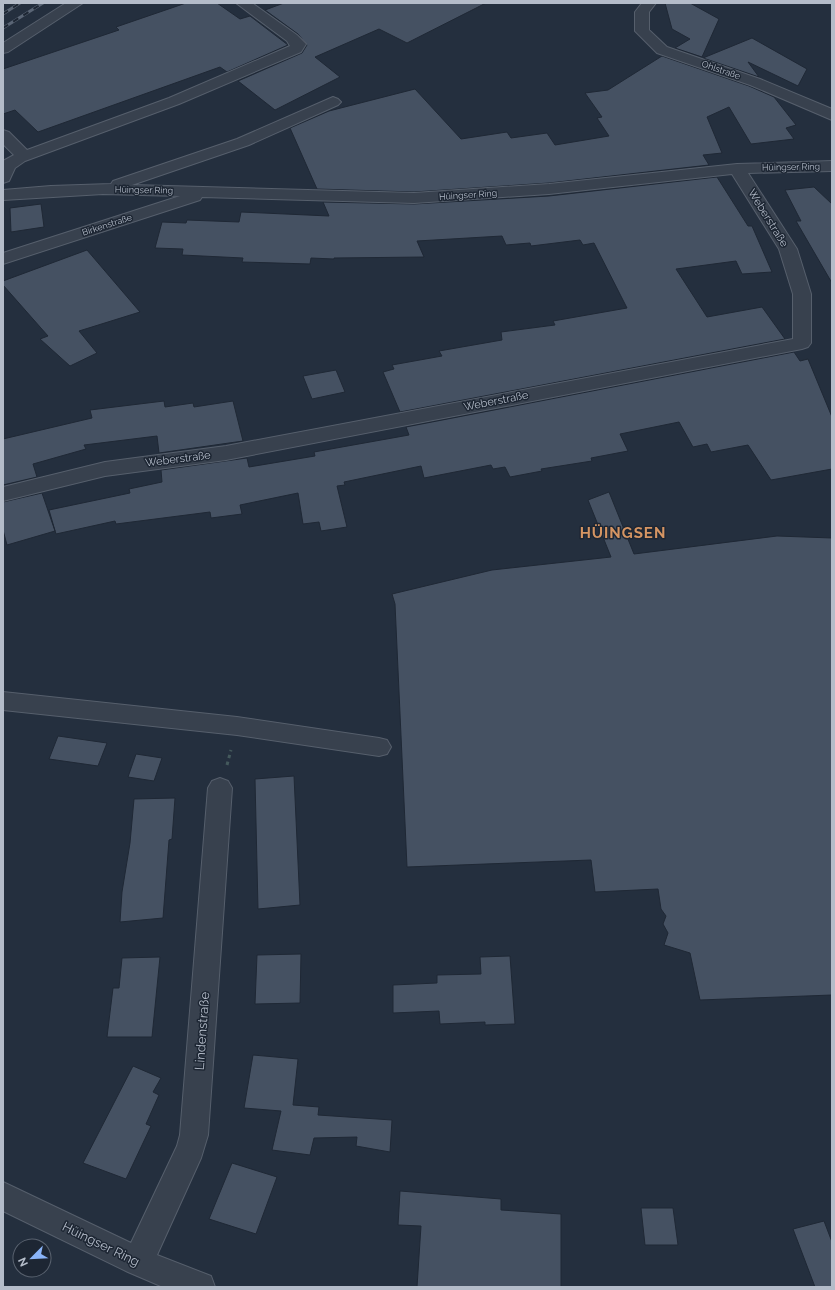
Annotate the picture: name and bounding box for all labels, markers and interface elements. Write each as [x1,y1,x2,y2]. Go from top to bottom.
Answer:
street label: Ohlstraße [700,59,742,81]
street label: Hüingser Ring [762,161,820,173]
street label: Hüingser Ring [115,184,173,196]
street label: Weberstraße [745,187,791,250]
street label: Hüingser Ring [439,188,497,202]
street label: Birkenstraße [81,212,134,238]
street label: Weberstraße [463,388,530,414]
street label: Weberstraße [145,448,212,469]
district label: HÜINGSEN [580,524,666,542]
street label: Lindenstraße [192,991,212,1071]
street label: Hüingser Ring [60,1219,142,1269]
north arrow [12,1238,52,1278]
text: N [16,1255,31,1268]

